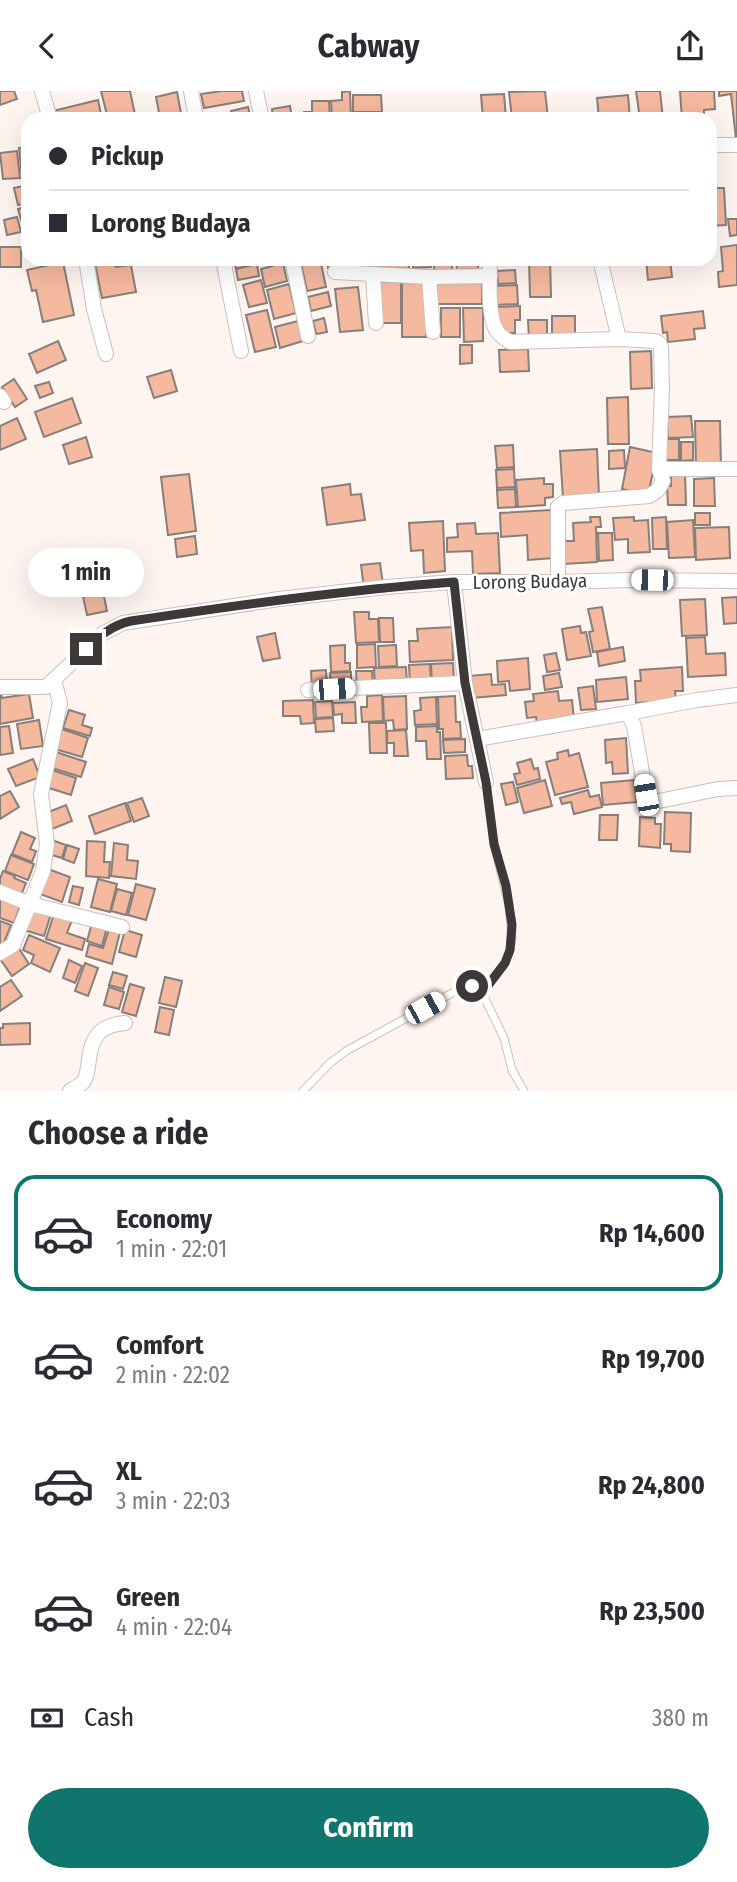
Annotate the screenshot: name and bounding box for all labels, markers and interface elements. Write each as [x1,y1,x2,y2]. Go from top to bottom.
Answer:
icon: back [28,27,66,65]
text: Cabway [318,27,419,65]
icon: share [671,27,709,65]
text: Pickup [91,141,164,172]
text: Lorong Budaya [91,208,251,239]
callout: 1 min [28,547,144,596]
text: 1 min [61,558,111,586]
street label: Lorong Budaya [473,569,587,594]
car [631,569,674,591]
route end [70,633,102,665]
car [313,677,356,701]
car [633,772,660,818]
route start [456,970,488,1002]
car [402,989,449,1027]
text: Choose a ride [28,1114,209,1152]
icon: car [32,1202,95,1265]
text: Economy [116,1204,212,1235]
text: Rp 14,600 [599,1218,705,1249]
text: 1 min · 22:01 [116,1235,227,1263]
icon: car [32,1328,95,1391]
text: Comfort [116,1330,204,1361]
text: Rp 19,700 [601,1344,705,1375]
text: 2 min · 22:02 [116,1361,230,1389]
icon: car [32,1454,95,1517]
text: XL [116,1456,142,1487]
text: Rp 24,800 [598,1470,705,1501]
text: 3 min · 22:03 [116,1487,230,1515]
icon: car [32,1580,95,1643]
text: Green [116,1582,180,1613]
text: Rp 23,500 [599,1596,705,1627]
text: 4 min · 22:04 [116,1613,232,1641]
icon: cash [28,1699,66,1737]
text: Cash [84,1702,134,1733]
text: 380 m [652,1704,709,1732]
button: Confirm [28,1788,709,1868]

